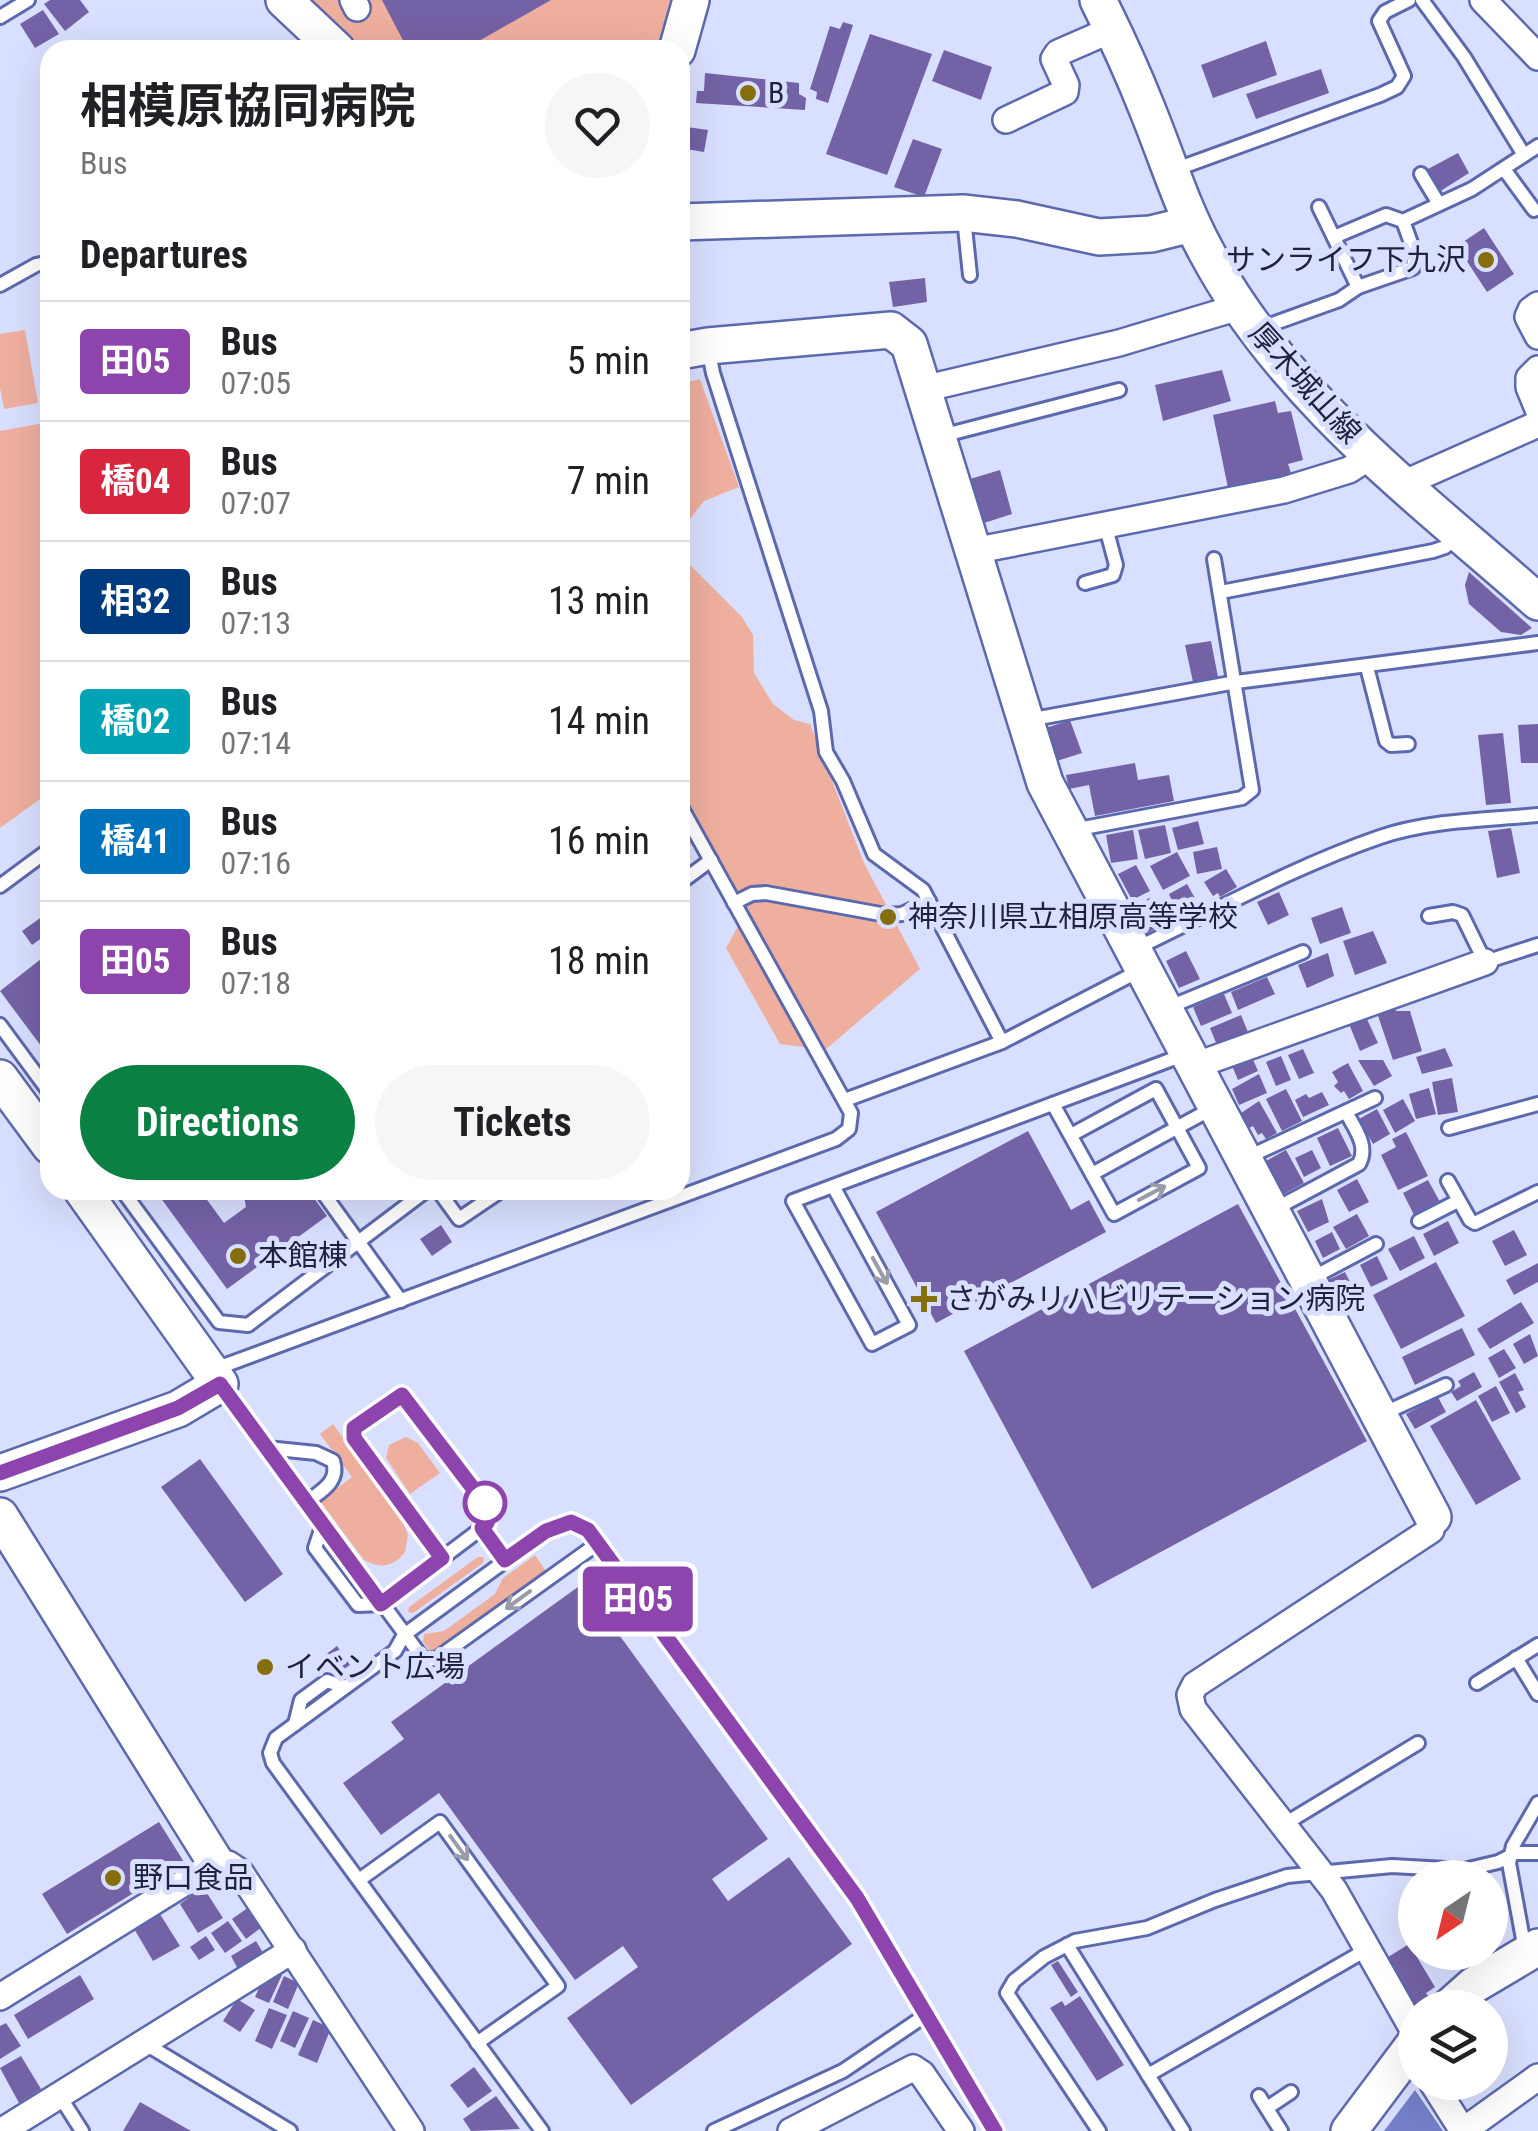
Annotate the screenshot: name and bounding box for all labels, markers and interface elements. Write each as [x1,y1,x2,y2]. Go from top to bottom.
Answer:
button: heart [545,73,650,178]
place label: B [768,75,784,110]
text: 相模原協同病院 [80,78,416,135]
marker: B [737,82,759,104]
text: Bus [80,144,128,182]
text: Departures [80,233,248,277]
place label: サンライフ下九沢 [1226,242,1466,277]
marker: サンライフ下九沢 [1475,249,1497,271]
street label: 厚木城山線 [1242,315,1369,450]
text: Bus [220,320,278,364]
text: 5 min [567,339,650,383]
text: 田05 [100,341,170,382]
text: 07:05 [220,364,291,402]
text: Bus [220,440,278,484]
text: 7 min [567,459,650,503]
text: 橋04 [100,461,170,502]
text: 07:07 [220,484,291,522]
text: Bus [220,560,278,604]
text: 13 min [548,579,650,623]
text: 相32 [100,581,170,622]
text: 07:13 [220,604,291,642]
text: Bus [220,680,278,724]
text: 14 min [548,699,650,743]
text: 橋02 [100,701,170,742]
text: 07:14 [220,724,291,762]
text: Bus [220,800,278,844]
text: 16 min [548,819,650,863]
text: 橋41 [100,821,170,862]
text: 07:16 [220,844,291,882]
place label: 神奈川県立相原高等学校 [908,899,1238,934]
marker: 神奈川県立相原高等学校 [877,906,899,928]
text: Bus [220,920,278,964]
text: 18 min [548,939,650,983]
text: 田05 [100,941,170,982]
text: 07:18 [220,964,291,1002]
button: Directions [80,1065,355,1180]
button: Tickets [375,1065,650,1180]
one-way arrow [1136,1183,1166,1203]
place label: 本館棟 [258,1238,348,1273]
marker: 本館棟 [227,1245,249,1267]
one-way arrow [870,1256,890,1286]
place label: さがみリハビリテーション病院 [946,1281,1365,1316]
marker: さがみリハビリテーション病院 [911,1286,937,1312]
unlabelled marker [464,1482,506,1524]
line badge: 田05 [580,1566,696,1632]
text: 田05 [603,1579,673,1620]
one-way arrow [504,1589,532,1610]
place label: イベント広場 [285,1649,465,1684]
marker: イベント広場 [254,1656,276,1678]
one-way arrow [448,1834,469,1862]
place label: 野口食品 [133,1860,253,1895]
north arrow [1398,1860,1508,1970]
map controls [1398,1860,1508,2100]
marker: 野口食品 [102,1867,124,1889]
button: layers [1398,1990,1508,2100]

